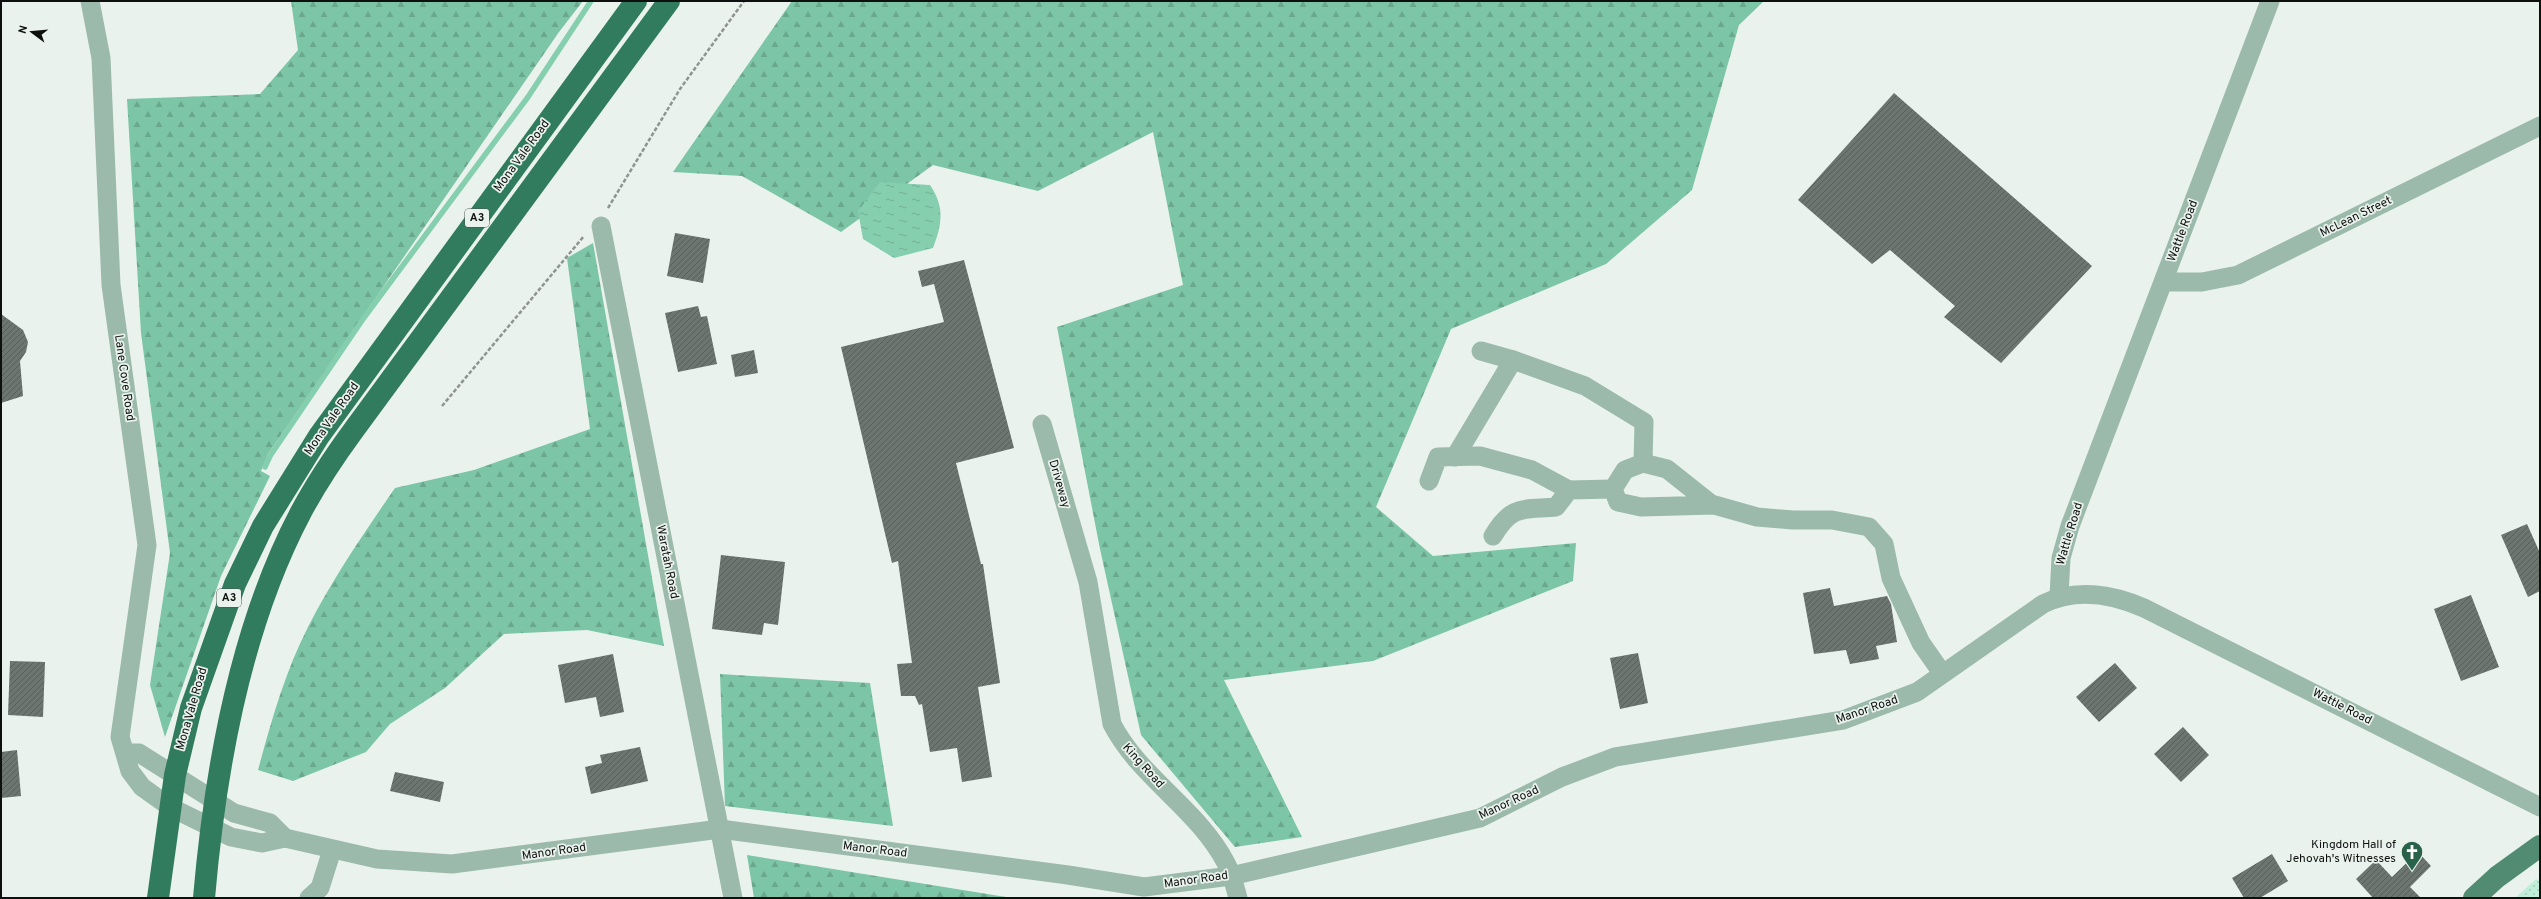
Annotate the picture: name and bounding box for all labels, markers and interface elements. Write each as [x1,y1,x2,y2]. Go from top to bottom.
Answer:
north arrow [12,12,52,52]
text: N [16,24,31,35]
street label: Mona Vale Road [490,117,554,195]
street label: McLean Street [2318,193,2394,241]
street label: Wattle Road [2164,198,2202,264]
road number: A3 [465,209,489,227]
street label: Lane Cove Road [110,334,138,422]
street label: Mona Vale Road [301,379,363,459]
street label: Driveway [1045,458,1073,510]
street label: Wattle Road [2053,501,2087,567]
street label: Waratah Road [652,524,682,600]
road number: A3 [217,589,241,607]
street label: Mona Vale Road [173,666,211,752]
street label: Wattle Road [2310,685,2374,729]
street label: Manor Road [1834,692,1900,728]
street label: King Road [1119,740,1167,792]
street label: Manor Road [1476,782,1542,824]
place label: Kingdom Hall of Jehovah's Witnesses [2286,837,2396,867]
street label: Manor Road [842,838,908,862]
church icon: Kingdom Hall of Jehovah's Witnesses [2399,839,2425,872]
street label: Manor Road [521,840,587,864]
street label: Manor Road [1163,868,1229,892]

